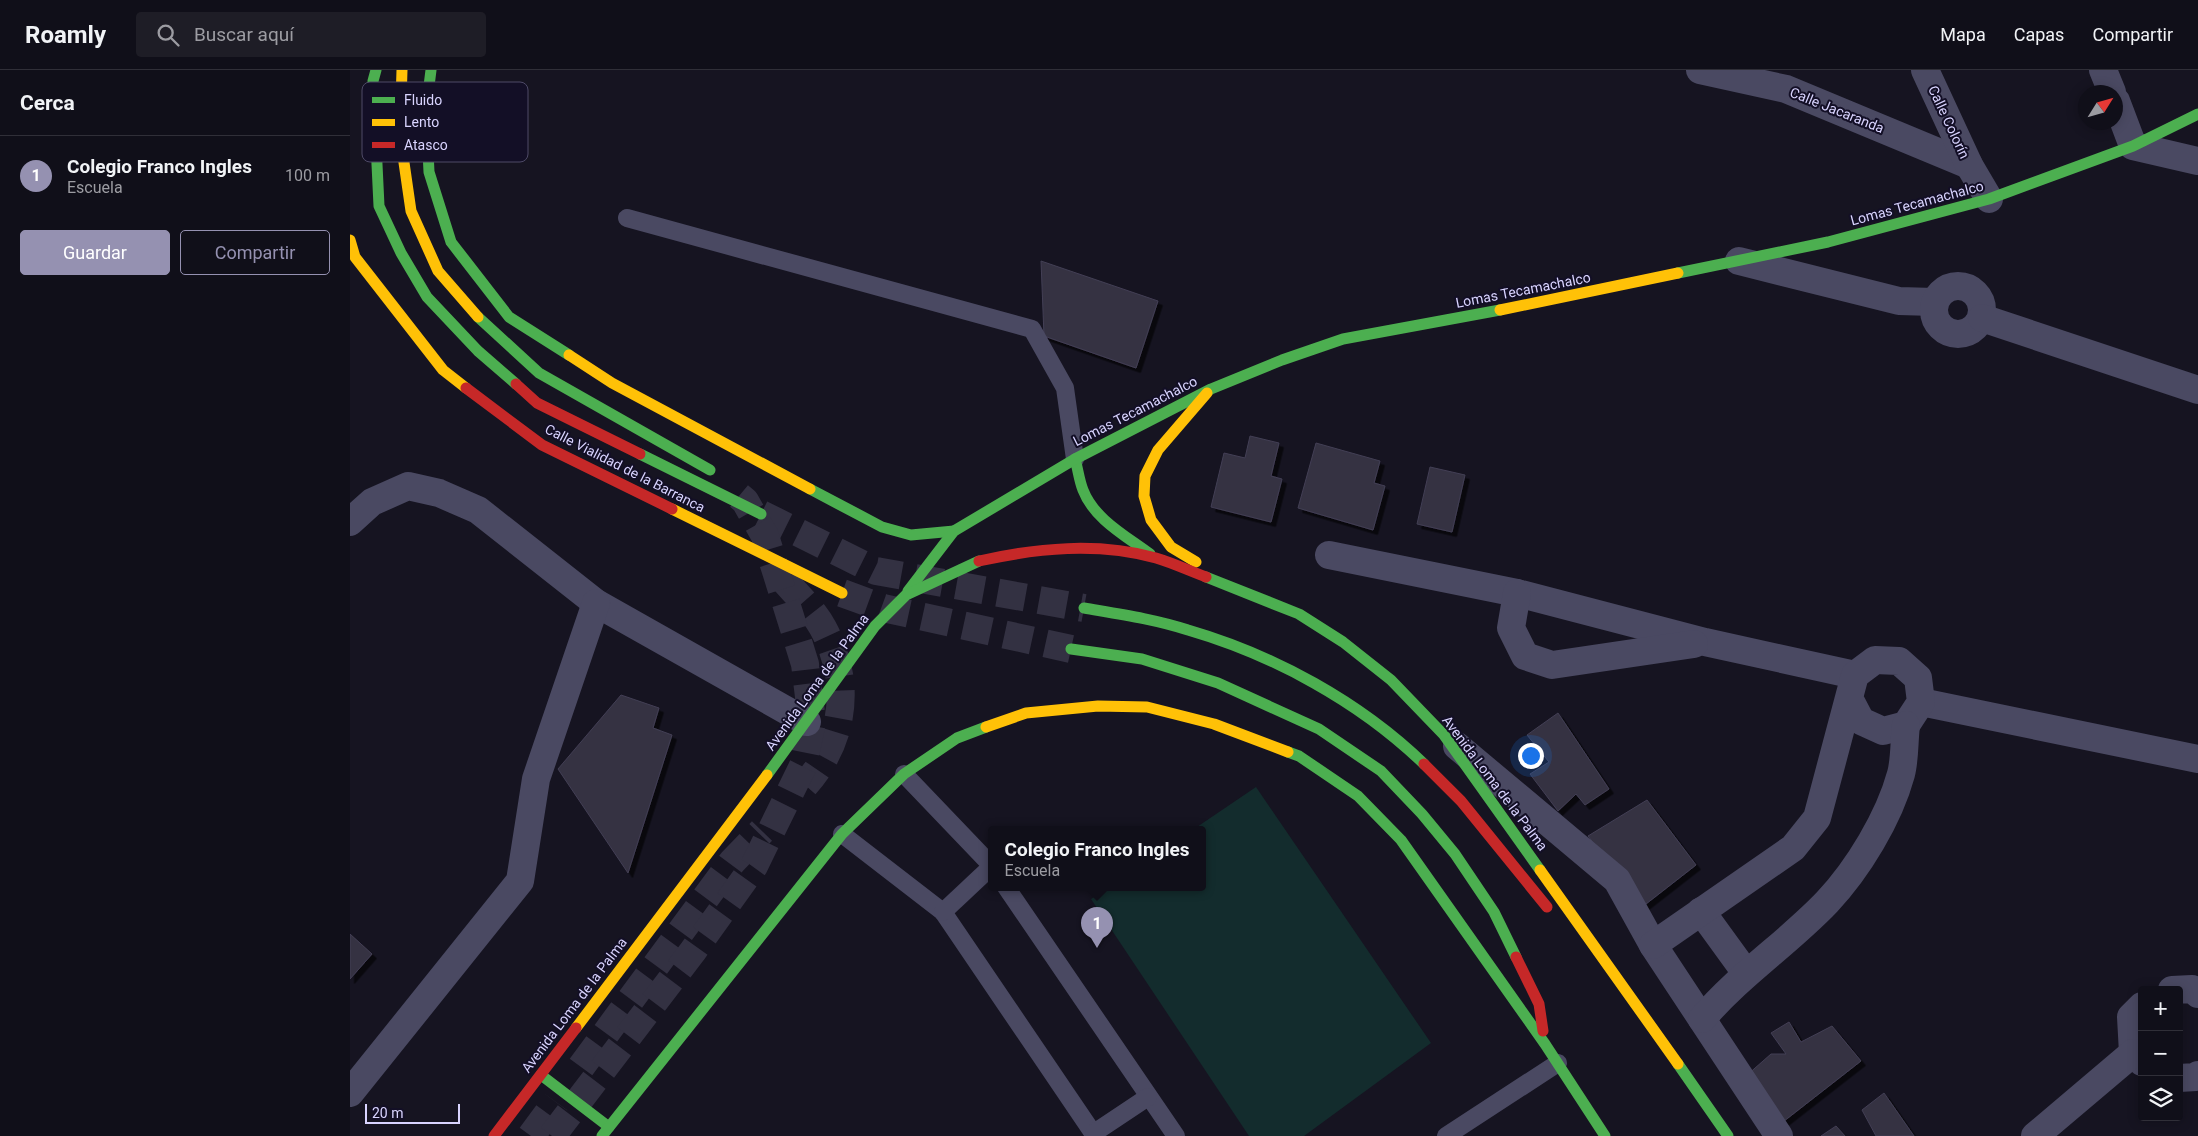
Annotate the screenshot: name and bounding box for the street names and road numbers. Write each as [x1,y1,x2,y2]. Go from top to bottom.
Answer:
street label: Calle Colorín [1925,83,1973,161]
street label: Calle Jacaranda [1788,84,1886,136]
street label: Lomas Tecamachalco [1849,178,1985,228]
street label: Lomas Tecamachalco [1454,269,1592,311]
street label: Lomas Tecamachalco [1070,373,1200,449]
street label: Calle Vialidad de la Barranca [542,421,708,515]
street label: Avenida Loma de la Palma [762,611,872,753]
street label: Avenida Loma de la Palma [1439,712,1551,854]
street label: Avenida Loma de la Palma [518,934,630,1076]

